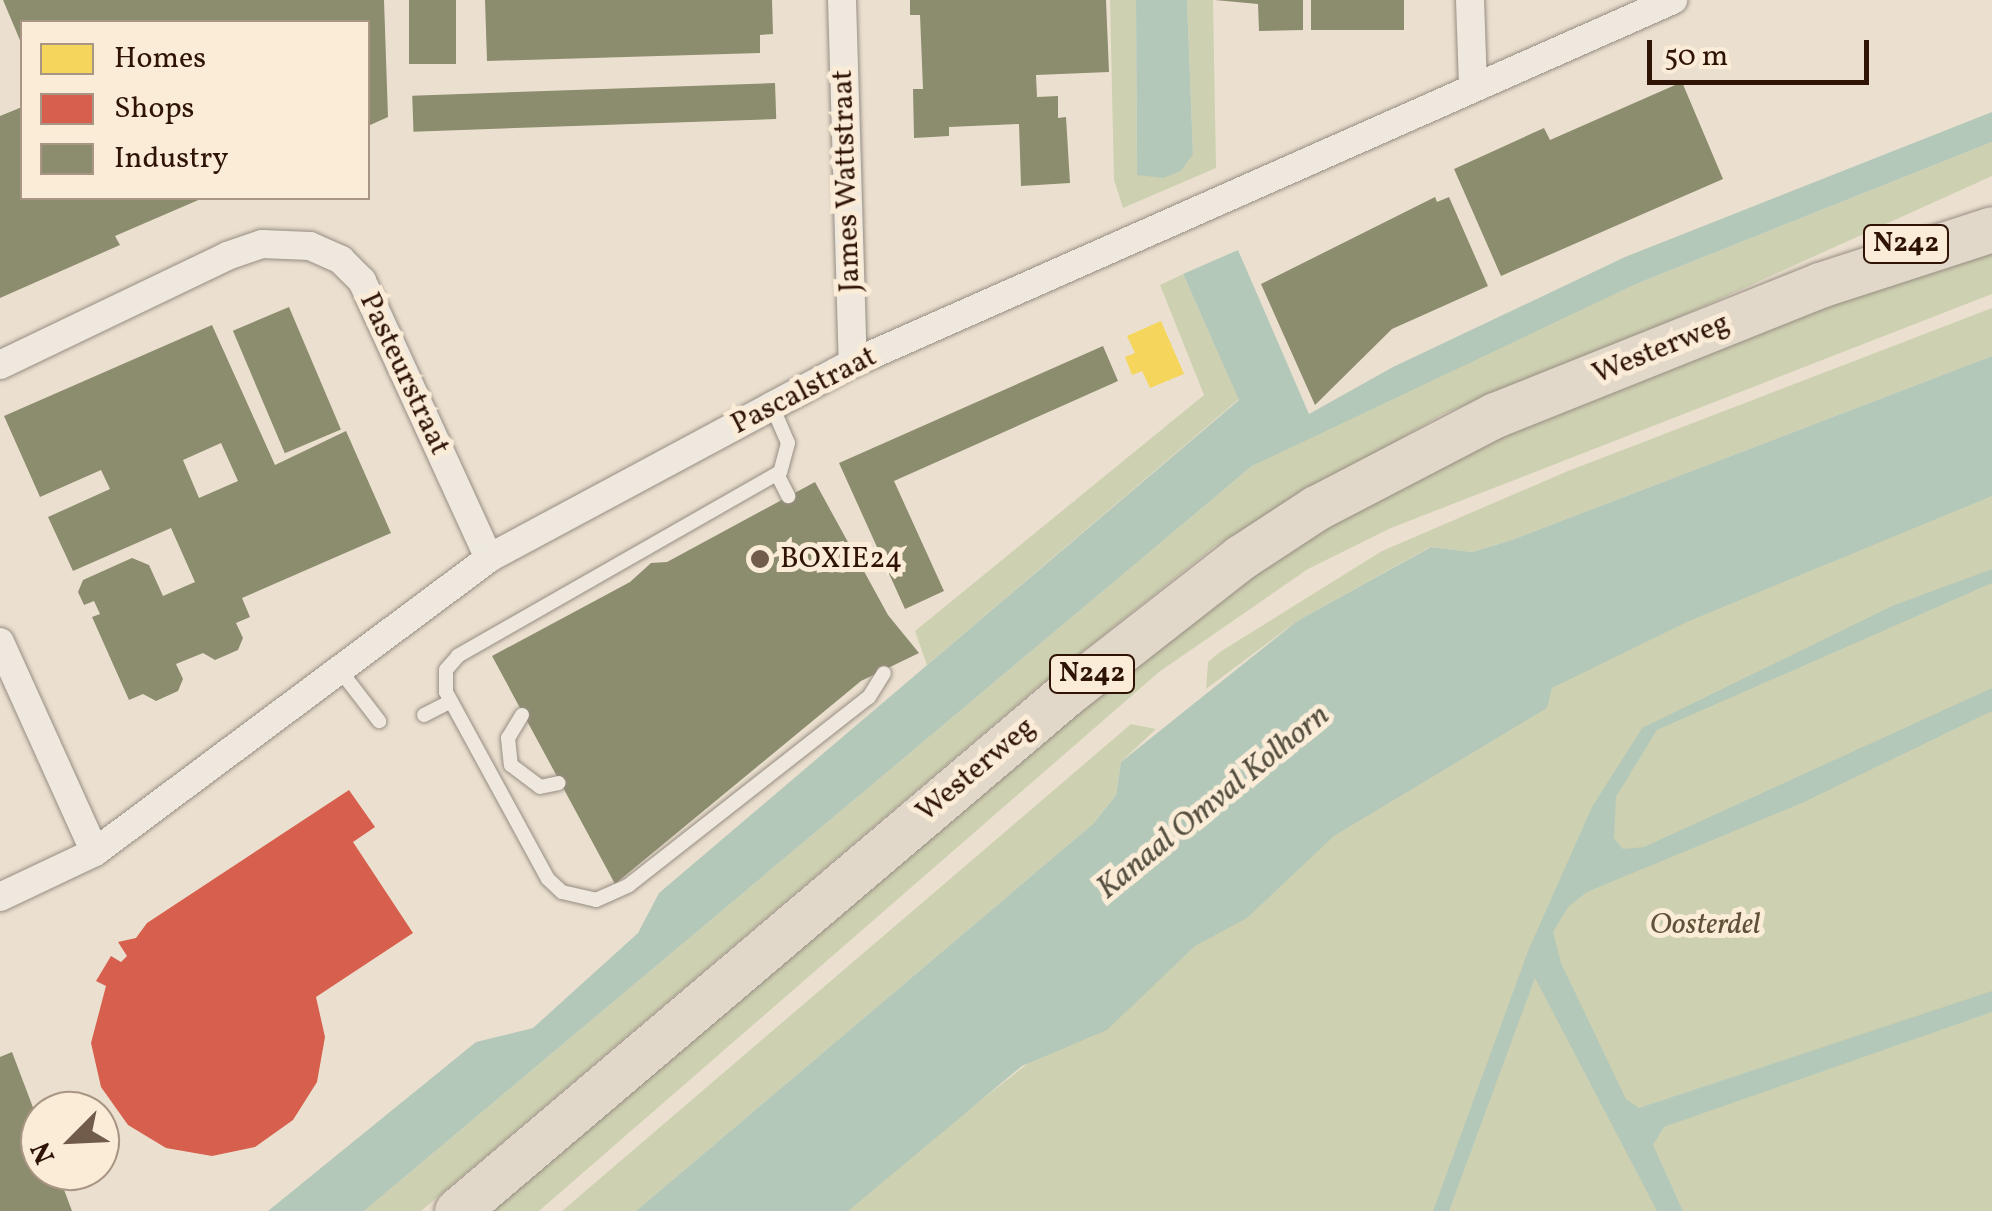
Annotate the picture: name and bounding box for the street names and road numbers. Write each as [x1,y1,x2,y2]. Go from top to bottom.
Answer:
street label: James Wattstraat [825,69,869,293]
road number: N242 [1861,221,1951,267]
street label: Pasteurstraat [351,287,457,461]
street label: Westerweg [1587,305,1735,393]
street label: Pascalstraat [725,339,883,443]
road number: N242 [1047,651,1137,697]
street label: Westerweg [909,710,1043,830]

